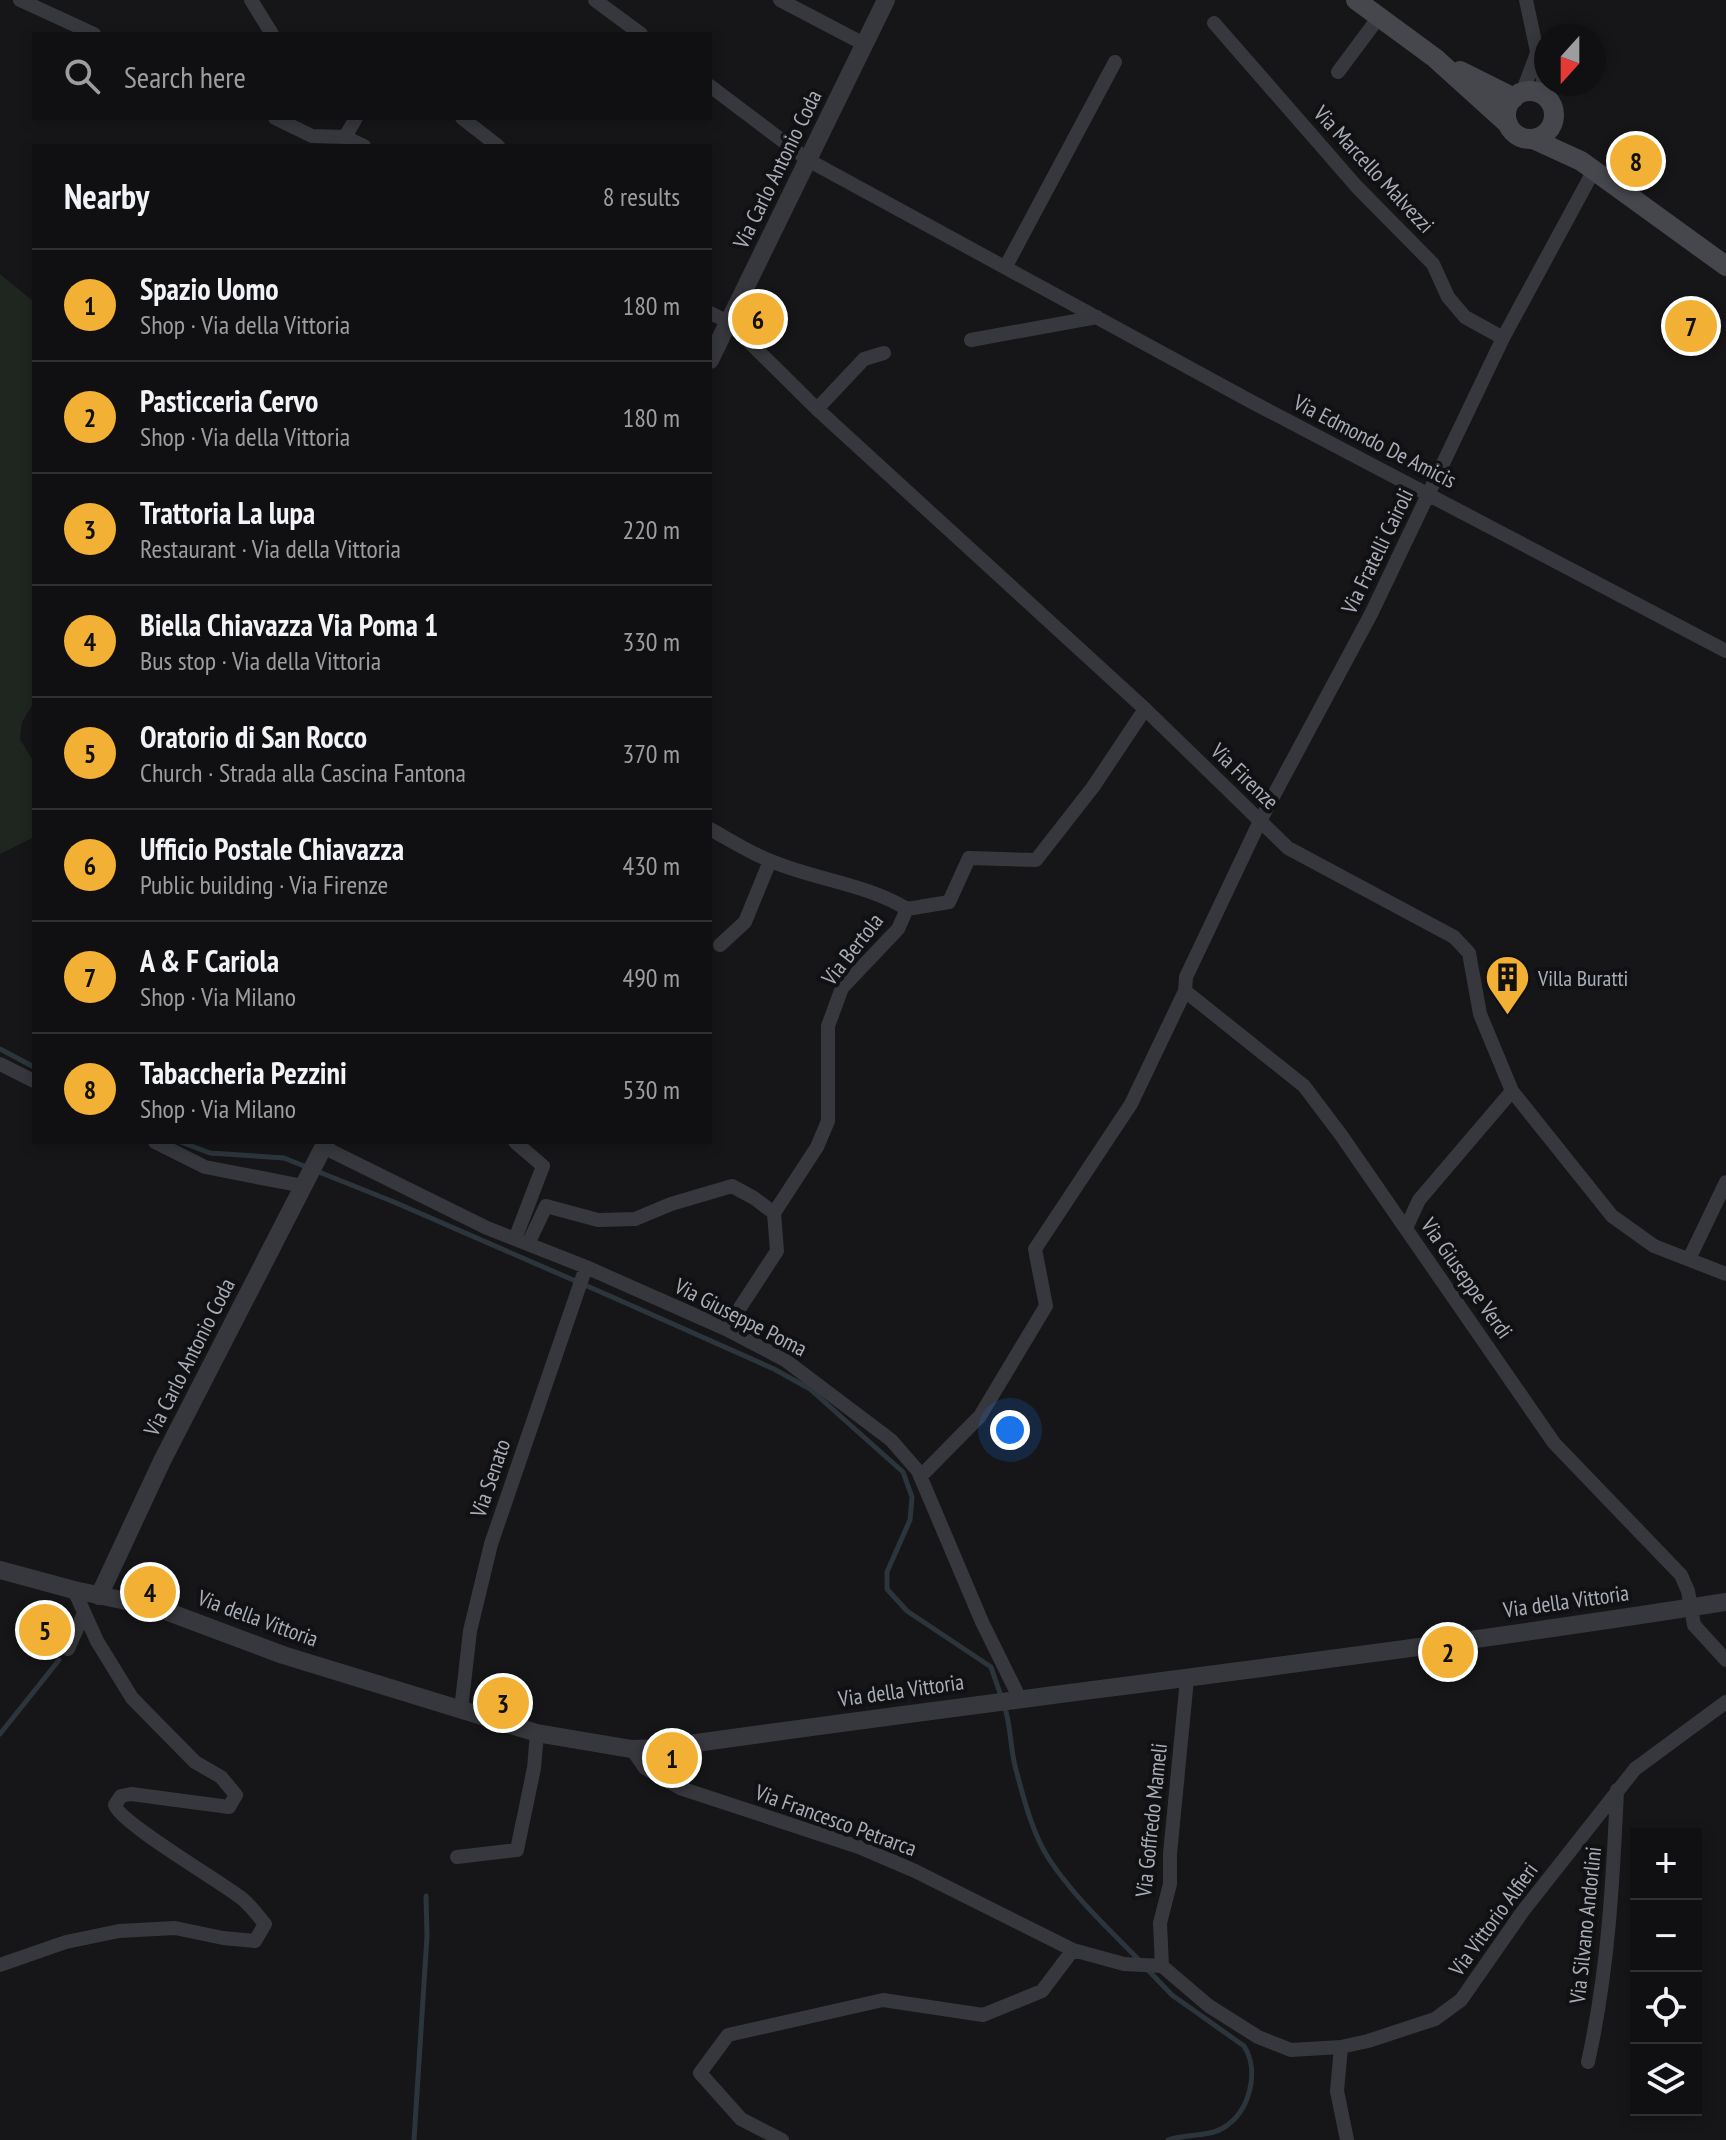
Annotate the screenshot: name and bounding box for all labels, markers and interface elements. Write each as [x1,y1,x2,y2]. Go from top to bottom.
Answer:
north arrow [1534,24,1606,96]
search box [32,32,712,120]
icon: search [60,54,104,98]
text: Search here [124,57,246,96]
street label: Via Carlo Antonio Coda [726,85,828,254]
street label: Via Marcello Malvezzi [1307,99,1440,239]
pin: 8 [1610,131,1662,191]
text: Nearby [64,174,149,218]
text: 8 results [603,180,680,213]
text: Spazio Uomo [140,269,279,308]
text: 1 [84,289,96,322]
text: 180 m [622,289,680,322]
pin: 6 [732,289,784,349]
pin: 7 [1665,296,1717,356]
text: Shop · Via della Vittoria [140,308,350,341]
text: Pasticceria Cervo [140,381,318,420]
street label: Via Edmondo De Amicis [1288,387,1461,494]
text: 2 [84,401,96,434]
text: 180 m [622,401,680,434]
text: Shop · Via della Vittoria [140,420,350,453]
street label: Via Fratelli Cairoli [1334,484,1419,619]
text: Trattoria La lupa [140,493,315,532]
text: 3 [84,513,96,546]
text: 220 m [622,513,680,546]
text: Restaurant · Via della Vittoria [140,532,401,565]
text: Biella Chiavazza Via Poma 1 [140,605,438,644]
text: 4 [84,625,96,658]
text: 330 m [622,625,680,658]
text: Bus stop · Via della Vittoria [140,644,381,677]
text: Oratorio di San Rocco [140,717,367,756]
street label: Via Firenze [1204,736,1285,815]
text: 5 [84,737,96,770]
text: 370 m [622,737,680,770]
text: Church · Strada alla Cascina Fantona [140,756,466,789]
text: Ufficio Postale Chiavazza [140,829,404,868]
text: 6 [84,849,96,882]
text: 430 m [622,849,680,882]
text: Public building · Via Firenze [140,868,388,901]
street label: Via Bertola [815,907,889,991]
text: A & F Cariola [140,941,279,980]
building icon: Villa Buratti [1483,954,1531,1017]
text: 7 [84,961,96,994]
text: 490 m [622,961,680,994]
place label: Villa Buratti [1537,964,1628,992]
text: Shop · Via Milano [140,980,296,1013]
text: Tabaccheria Pezzini [140,1053,347,1092]
text: 8 [84,1073,96,1106]
text: 530 m [622,1073,680,1106]
text: Shop · Via Milano [140,1092,296,1125]
street label: Via Giuseppe Verdi [1415,1211,1519,1344]
street label: Via Giuseppe Poma [669,1271,812,1362]
street label: Via Carlo Antonio Coda [137,1274,241,1441]
your location [990,1410,1030,1450]
street label: Via Senato [463,1435,516,1522]
pin: 4 [124,1562,176,1622]
street label: Via della Vittoria [1501,1578,1630,1624]
street label: Via della Vittoria [193,1583,322,1653]
pin: 5 [19,1600,71,1660]
pin: 2 [1422,1622,1474,1682]
street label: Via della Vittoria [836,1667,965,1713]
pin: 3 [477,1673,529,1733]
pin: 1 [646,1728,698,1788]
street label: Via Goffredo Mameli [1129,1742,1173,1899]
street label: Via Francesco Petrarca [751,1778,920,1862]
map controls [1630,1828,1702,2116]
button: + [1630,1828,1702,1900]
street label: Via Silvano Andorlini [1563,1845,1607,2006]
street label: Via Vittorio Alfieri [1442,1857,1544,1982]
button: − [1630,1900,1702,1972]
button: locate [1630,1972,1702,2044]
button: layers [1630,2044,1702,2116]

